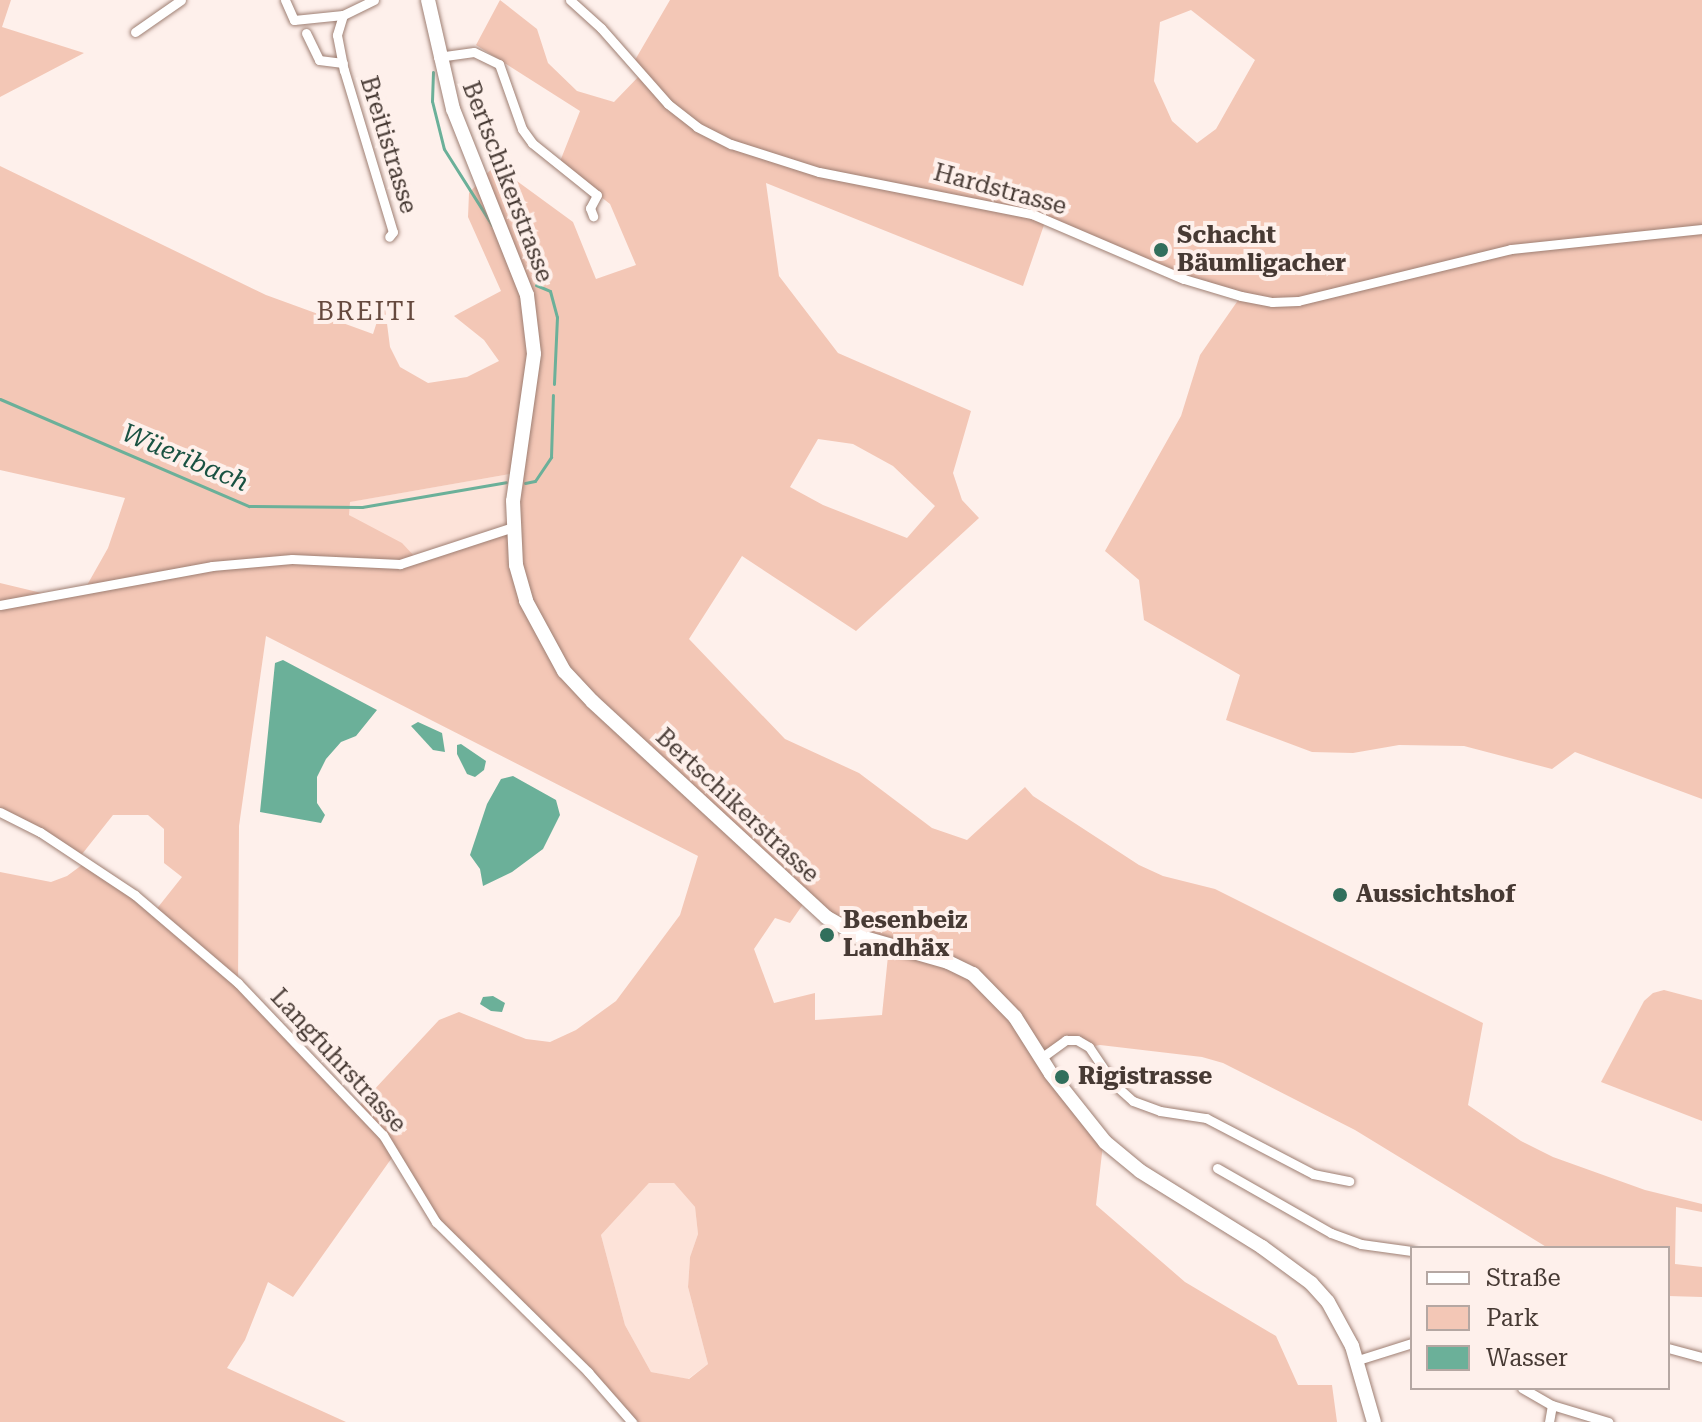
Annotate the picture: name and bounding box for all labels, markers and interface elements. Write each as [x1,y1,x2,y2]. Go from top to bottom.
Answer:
street label: Breitistrasse [353,73,423,217]
street label: Bertschikerstrasse [455,78,559,286]
street label: Hardstrasse [930,158,1070,222]
place label: Schacht Bäumligacher [1177,222,1346,278]
marker: Schacht Bäumligacher [1152,241,1170,259]
district label: BREITI [316,296,418,328]
water label: Wüeribach [117,417,253,499]
street label: Bertschikerstrasse [649,723,825,889]
place label: Aussichtshof [1356,881,1515,909]
marker: Aussichtshof [1331,886,1349,904]
place label: Besenbeiz Landhäx [843,907,967,963]
marker: Besenbeiz Landhäx [818,926,836,944]
street label: Langfuhrstrasse [264,983,412,1139]
place label: Rigistrasse [1078,1063,1212,1091]
marker: Rigistrasse [1053,1068,1071,1086]
legend [1410,1246,1670,1390]
text: Straße [1486,1264,1561,1292]
text: Park [1486,1304,1539,1332]
text: Wasser [1486,1344,1568,1372]

